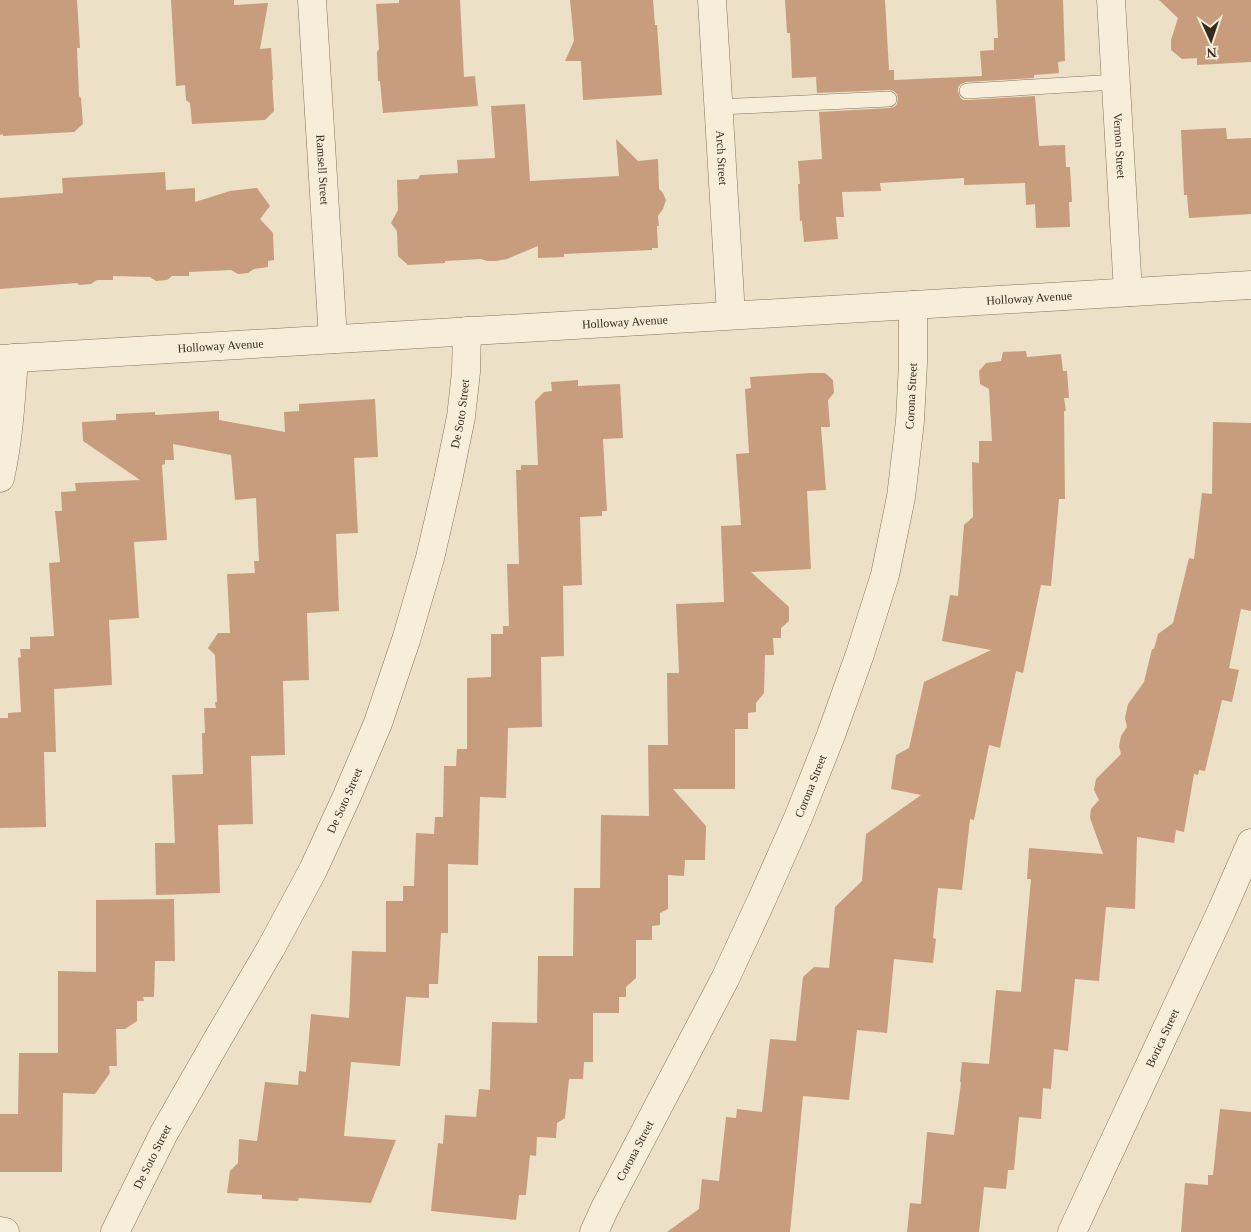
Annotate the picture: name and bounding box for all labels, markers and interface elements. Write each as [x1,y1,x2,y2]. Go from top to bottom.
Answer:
north arrow [1186,15,1236,65]
text: N [1206,45,1217,60]
street label: Vernon Street [1111,113,1128,180]
street label: Arch Street [713,130,730,186]
street label: Ramsell Street [313,134,332,206]
street label: Holloway Avenue [986,289,1073,308]
street label: Holloway Avenue [581,313,668,332]
street label: Holloway Avenue [177,336,264,355]
street label: Corona Street [902,362,920,430]
street label: De Soto Street [448,378,472,450]
street label: Corona Street [792,752,830,820]
street label: De Soto Street [324,765,365,835]
street label: Borica Street [1143,1006,1182,1070]
street label: Corona Street [613,1118,657,1183]
street label: De Soto Street [130,1122,175,1191]

